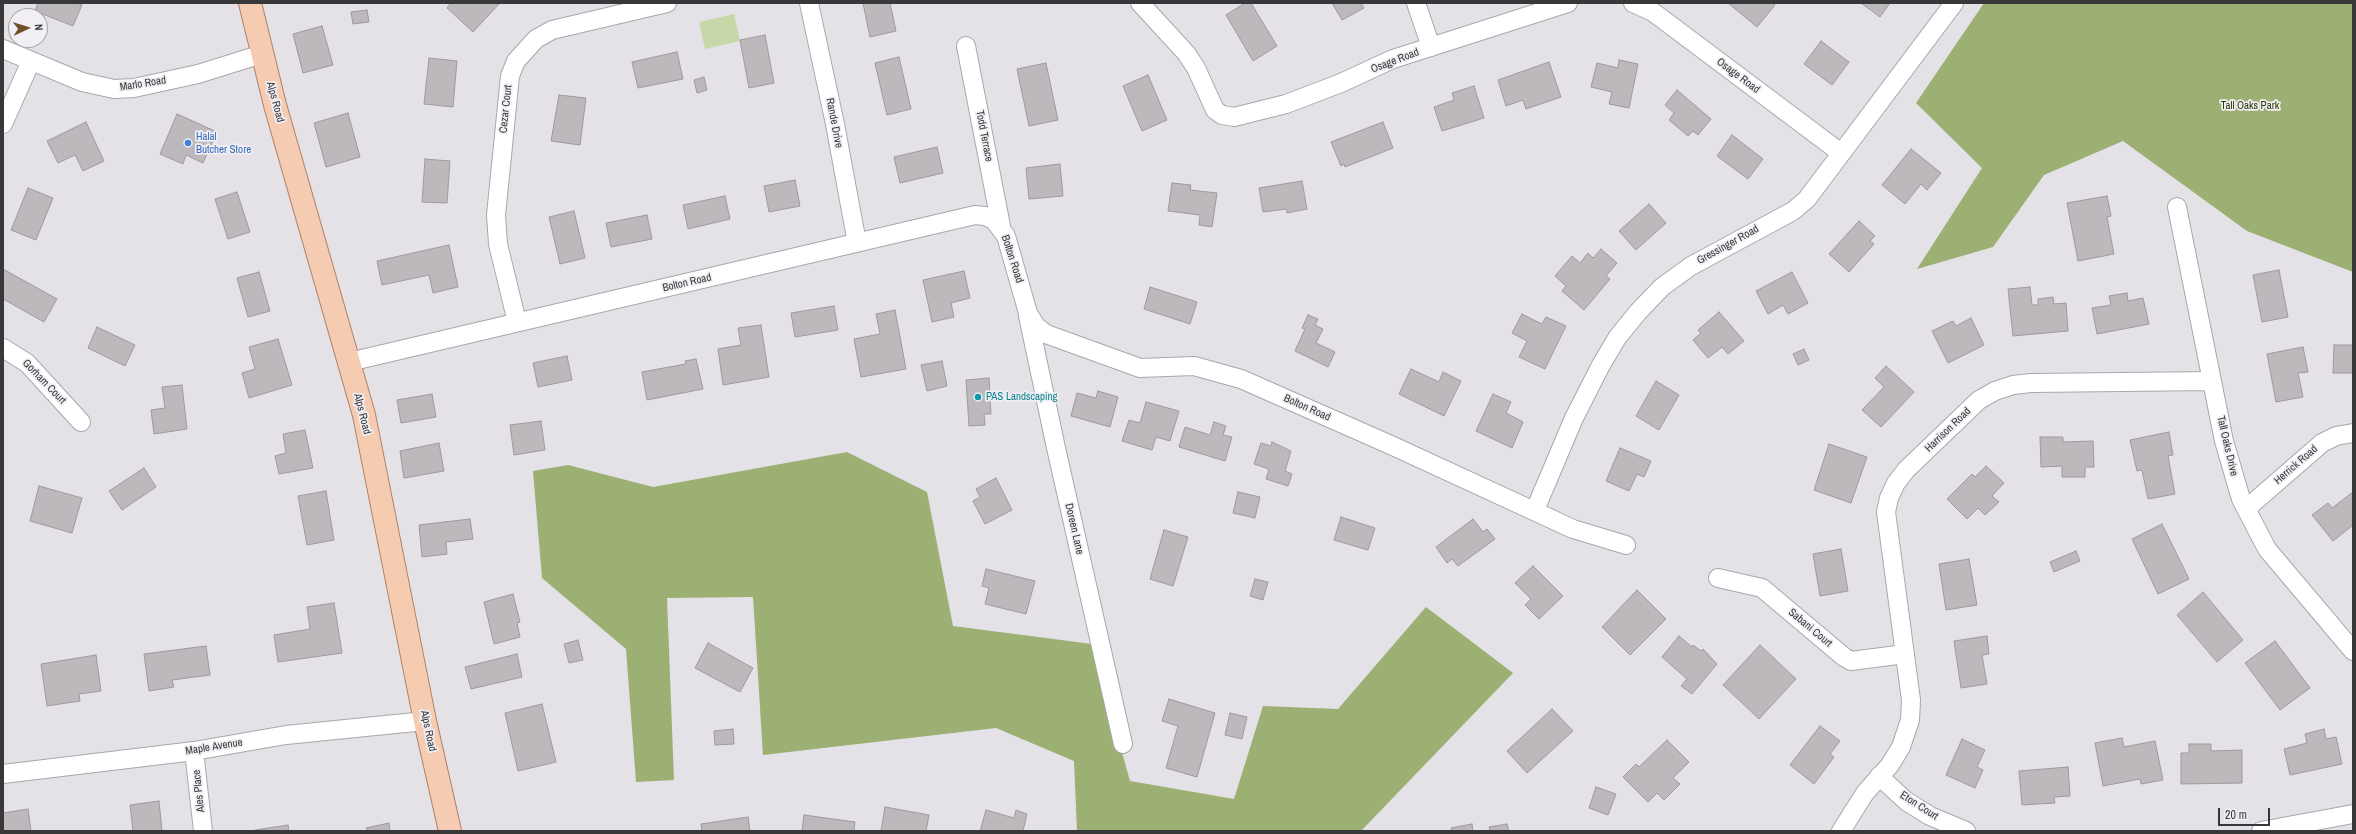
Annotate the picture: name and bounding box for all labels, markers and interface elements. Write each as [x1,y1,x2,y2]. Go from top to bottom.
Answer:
north arrow [8,8,48,48]
text: N [32,23,46,31]
street label: Osage Road [1369,46,1421,76]
street label: Osage Road [1714,55,1762,97]
street label: Marlo Road [119,74,167,94]
street label: Alps Road [263,80,287,124]
street label: Cezar Court [497,84,515,134]
street label: Rande Drive [823,97,845,149]
park label: Tall Oaks Park [2221,99,2279,113]
street label: Todd Terrace [973,109,995,163]
place label: Halal Butcher Store [196,130,251,156]
marker: Halal Butcher Store [183,138,193,148]
street label: Gressinger Road [1695,223,1761,267]
street label: Bolton Road [998,233,1026,285]
street label: Bolton Road [661,271,713,295]
street label: Gorham Court [19,357,69,407]
place label: PAS Landscaping [986,390,1058,404]
street label: Alps Road [351,392,373,436]
marker: PAS Landscaping [973,392,983,402]
street label: Bolton Road [1282,392,1332,424]
street label: Harrison Road [1922,405,1974,455]
street label: Tall Oaks Drive [2214,415,2240,477]
street label: Herrick Road [2272,443,2320,487]
street label: Doreen Lane [1062,502,1086,556]
street label: Sabani Court [1785,606,1835,650]
street label: Alps Road [417,709,439,753]
street label: Maple Avenue [185,736,243,758]
street label: Ales Place [190,769,208,813]
street label: Eton Court [1897,789,1941,823]
scale bar [2220,800,2272,826]
text: 20 m [2225,807,2247,823]

